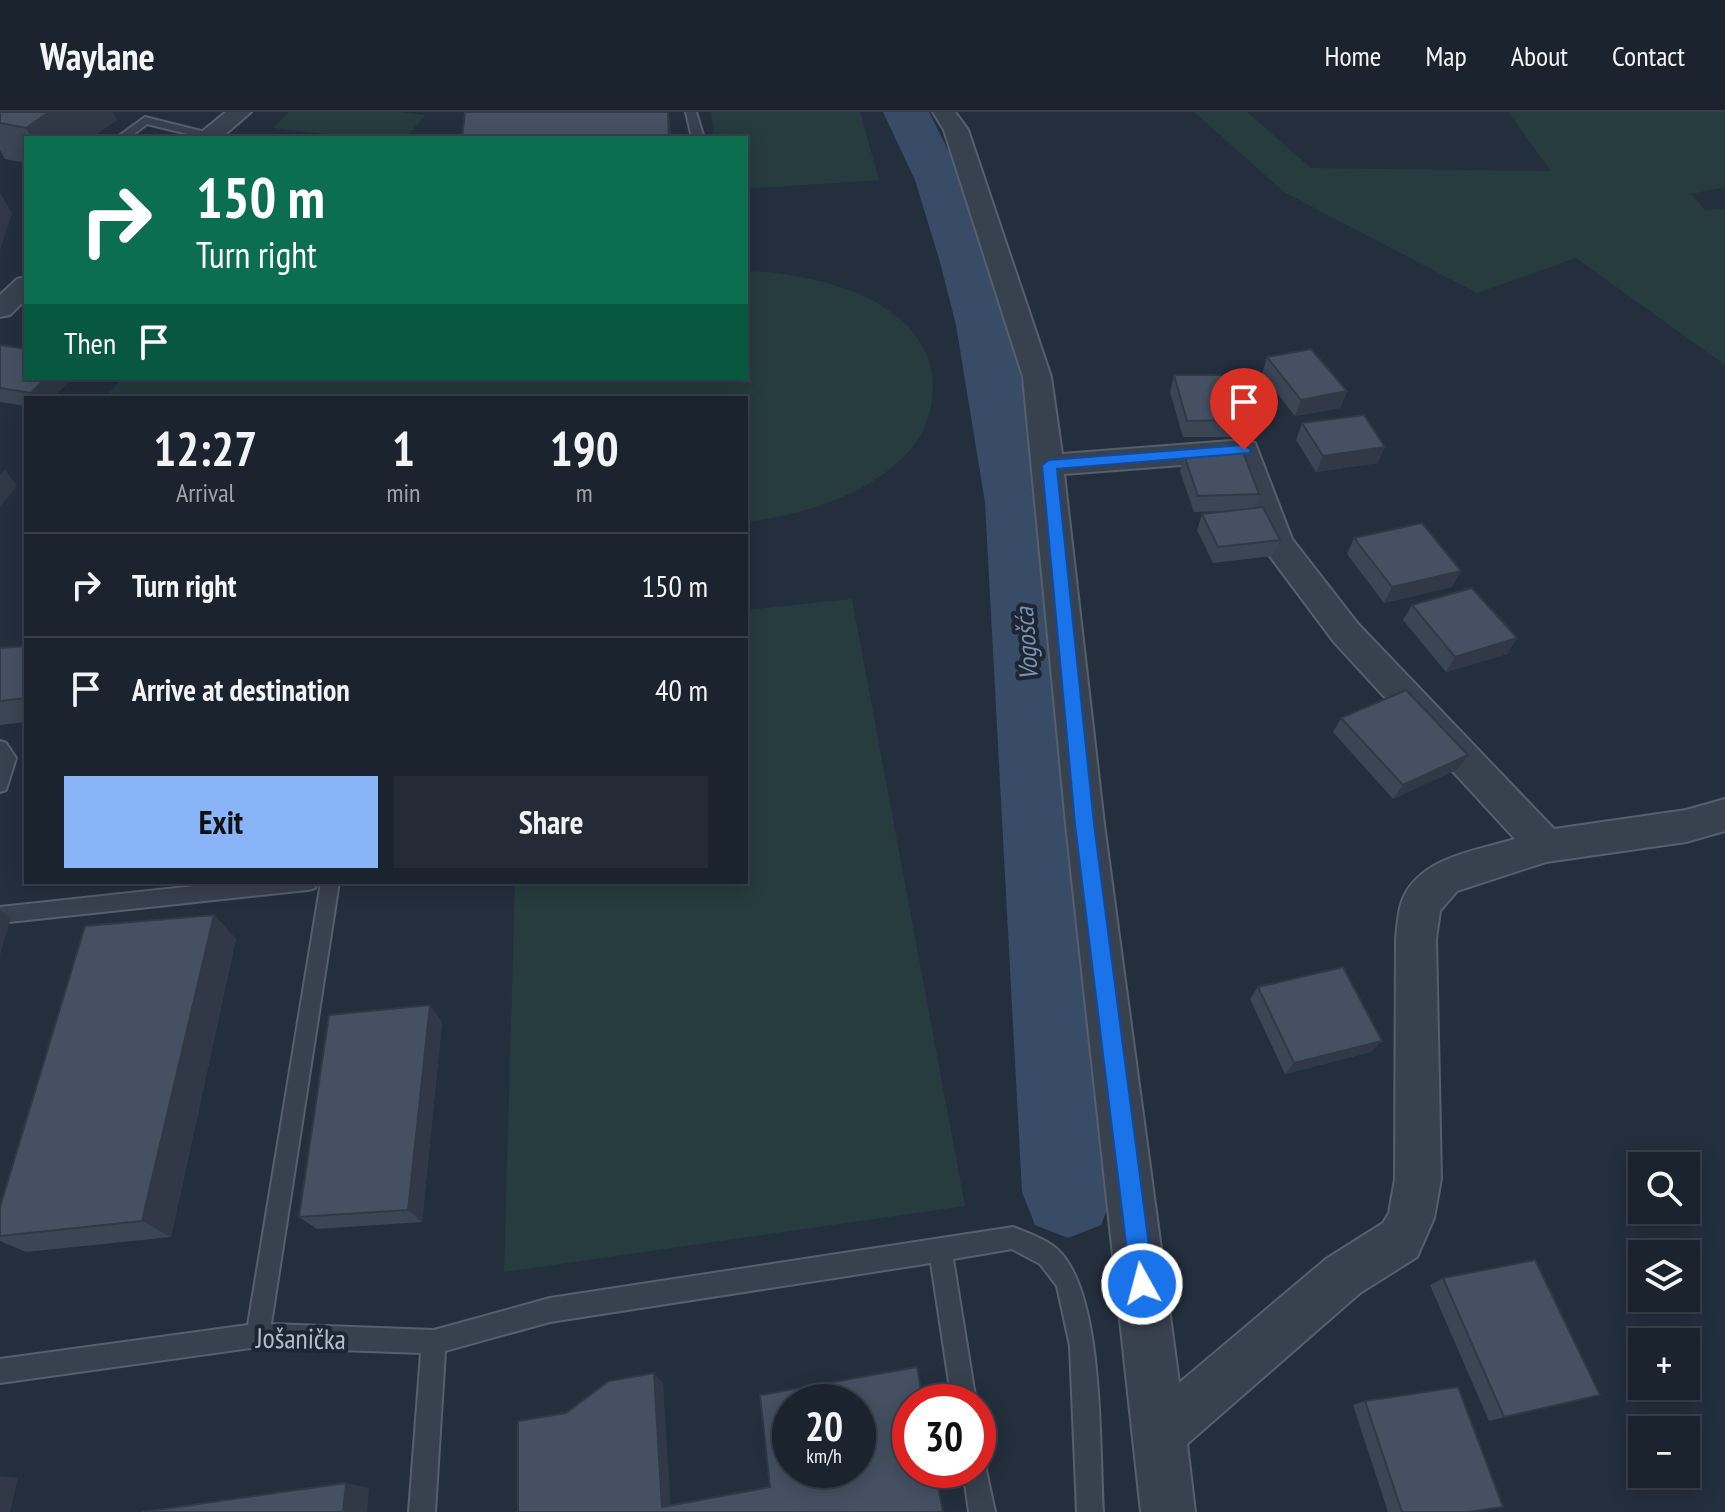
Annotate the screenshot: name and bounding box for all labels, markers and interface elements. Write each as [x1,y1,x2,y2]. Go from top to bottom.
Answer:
text: Waylane [40,31,155,80]
text: Home [1325,37,1381,74]
text: Map [1425,37,1467,74]
text: About [1511,37,1568,74]
text: Contact [1612,37,1685,74]
text: 150 m [196,161,325,233]
icon: right [64,168,168,272]
text: Turn right [196,231,317,278]
icon: arrive [132,320,176,364]
text: Then [64,323,116,362]
pin [1210,368,1278,450]
icon: arrive [1222,380,1266,424]
text: 12:27 [153,417,257,479]
text: 1 [392,417,415,479]
text: 190 [550,417,619,479]
text: Arrival [176,476,235,509]
text: min [386,476,420,509]
text: m [576,476,593,509]
icon: right [64,563,108,607]
text: Turn right [132,566,236,605]
text: 150 m [642,566,708,605]
water label: Vogošća [1007,605,1045,682]
icon: arrive [64,667,108,711]
text: Arrive at destination [132,670,350,709]
text: 40 m [655,670,708,709]
button: Exit [64,776,378,868]
button: Share [394,776,708,868]
map controls [1628,1152,1700,1488]
button: search [1628,1152,1700,1224]
button: layers [1628,1240,1700,1312]
position arrow [1100,1242,1184,1326]
street label: Jošanička [255,1319,346,1357]
button: + [1628,1328,1700,1400]
speed limit sign: 30 [892,1384,996,1488]
text: 20 [805,1400,843,1452]
button: − [1628,1416,1700,1488]
text: km/h [806,1443,842,1469]

